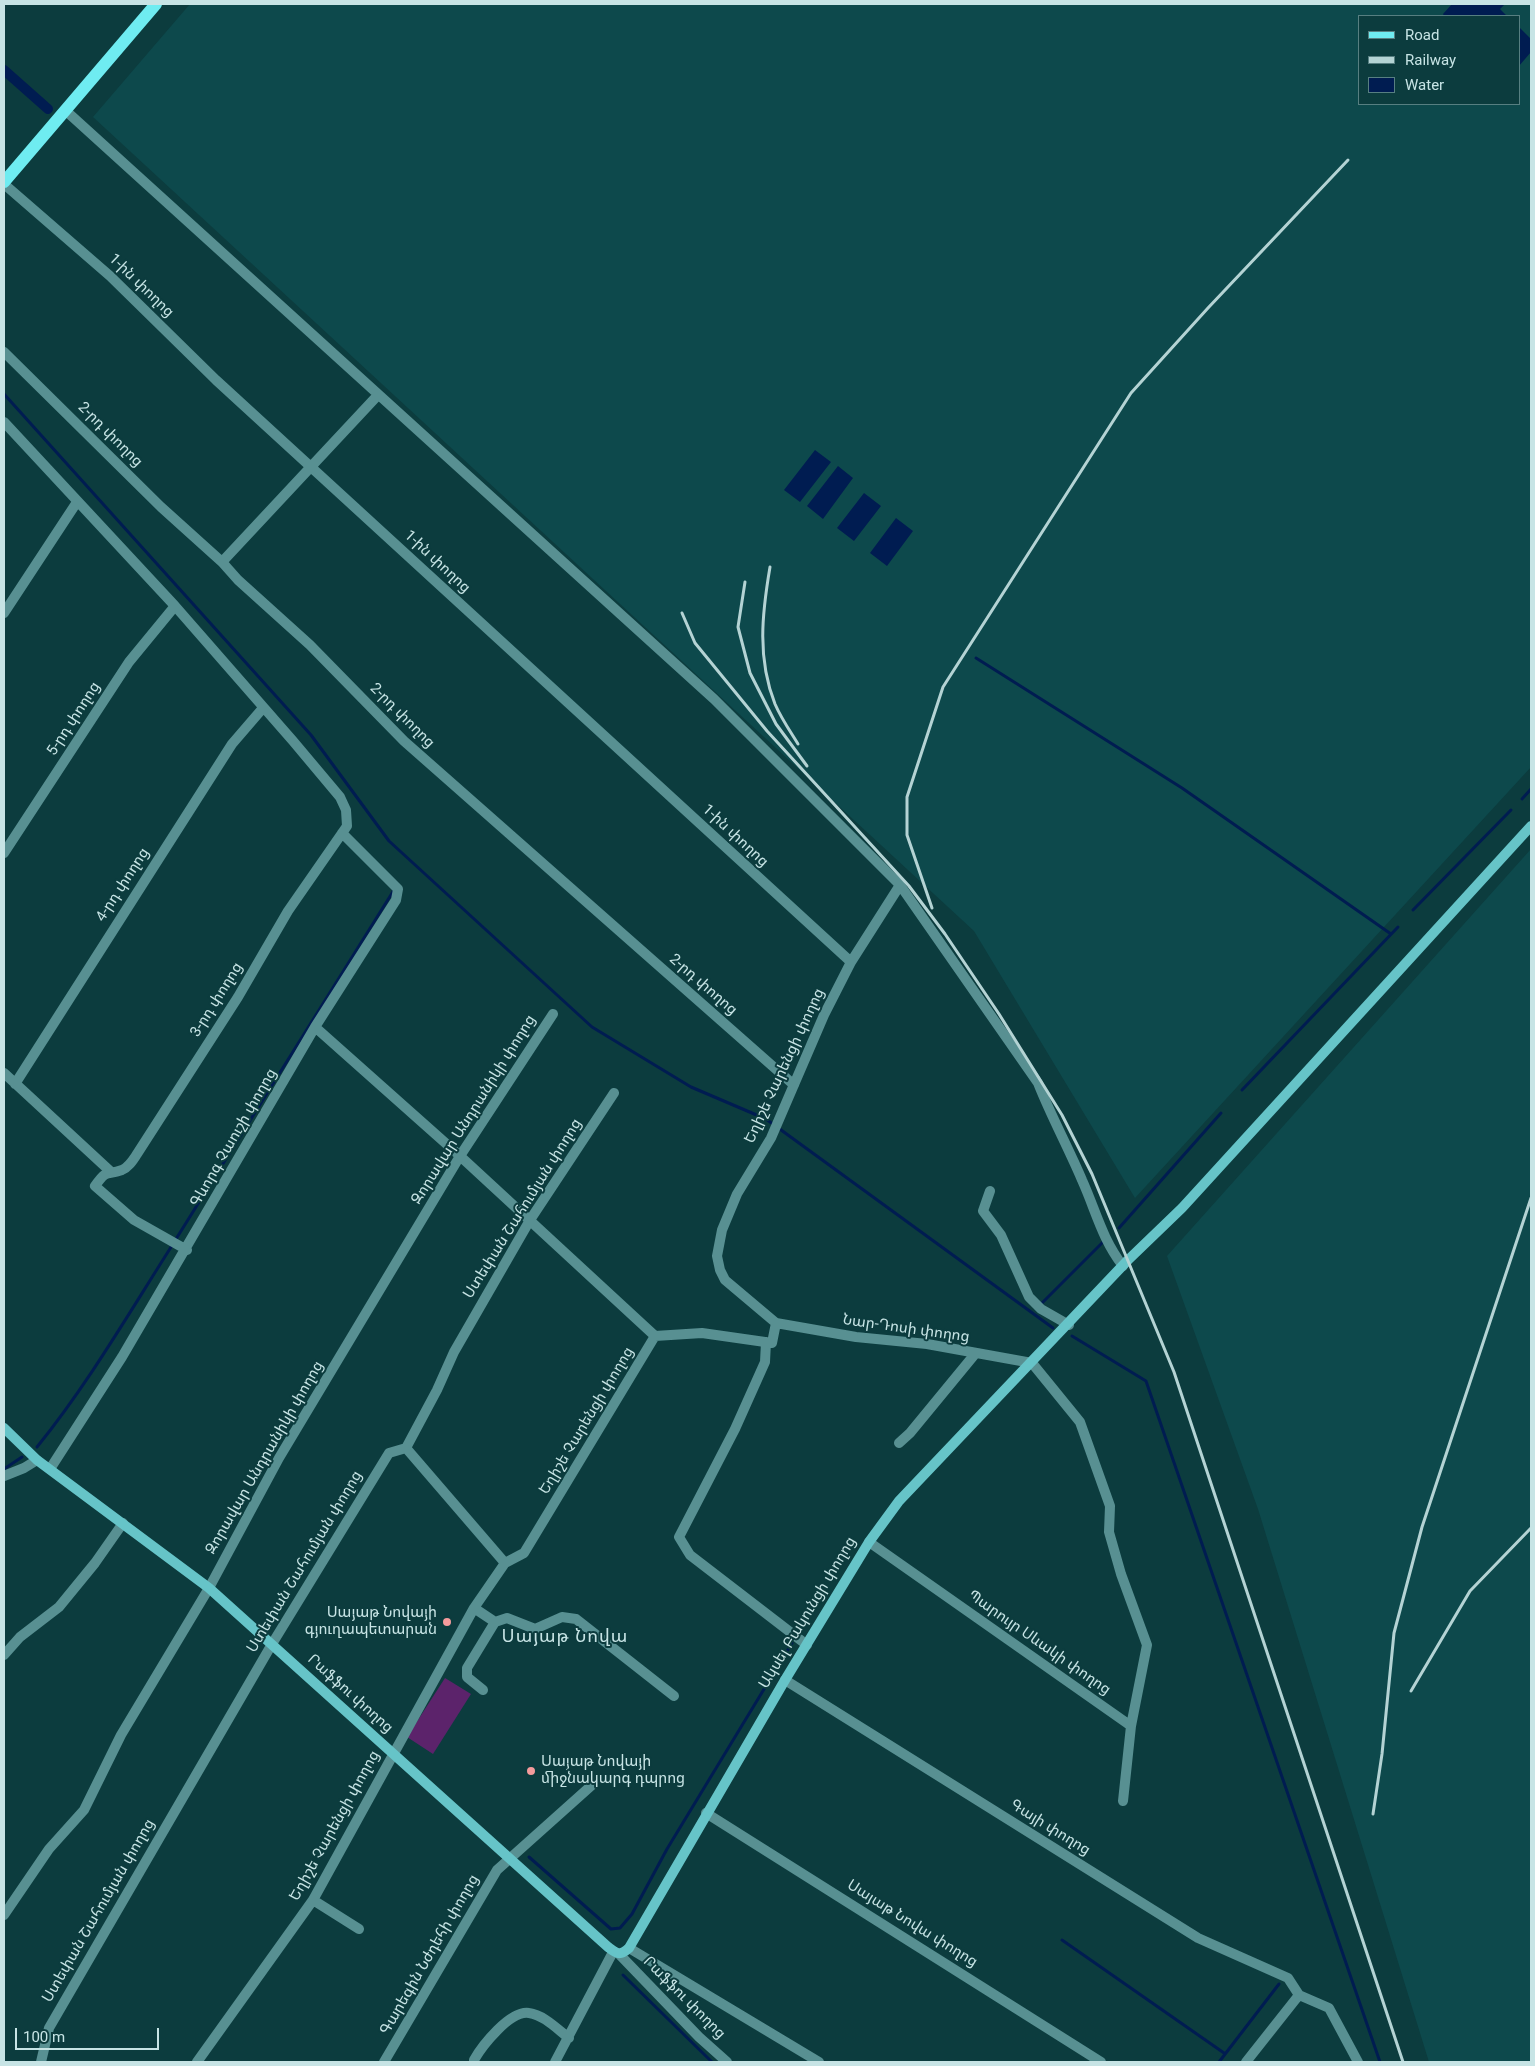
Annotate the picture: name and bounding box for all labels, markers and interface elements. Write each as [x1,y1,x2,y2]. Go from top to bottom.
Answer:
legend [1358,15,1520,105]
text: Road [1405,26,1439,44]
text: Railway [1405,51,1456,69]
text: Water [1405,76,1444,94]
street label: 1-ին փողոց [105,250,177,322]
street label: 2-րդ փողոց [74,399,146,471]
street label: 1-ին փողոց [400,527,474,597]
street label: 5-րդ փողոց [43,679,105,759]
street label: 2-րդ փողոց [366,680,438,752]
street label: 1-ին փողոց [698,801,772,871]
street label: 4-րդ փողոց [92,845,154,925]
street label: 2-րդ փողոց [665,951,741,1019]
street label: 3-րդ փողոց [187,959,247,1041]
street label: Եղիշե Չարենցի փողոց [741,986,829,1146]
street label: Զորավար Անդրանիկի փողոց [408,1012,540,1208]
street label: Գևորգ Չաուշի փողոց [187,1066,281,1210]
street label: Ստեփան Շահումյան փողոց [460,1116,586,1302]
street label: Նար-Դոսի փողոց [841,1311,971,1347]
street label: Եղիշե Չարենցի փողոց [536,1344,638,1498]
street label: Զորավար Անդրանիկի փողոց [202,1358,328,1558]
street label: Ստեփան Շահումյան փողոց [243,1468,367,1656]
street label: Ակսել Բակունցի փողոց [756,1534,860,1692]
street label: Պարույր Սևակի փողոց [964,1587,1114,1699]
place label: Սայաթ Նովայի գյուղապետարան [305,1604,437,1639]
marker: Սայաթ Նովայի գյուղապետարան [441,1616,453,1628]
district label: Սայաթ Նովա [500,1626,630,1648]
street label: Րաֆֆու փողոց [303,1651,397,1737]
street label: Եղիշե Չարենցի փողոց [286,1748,384,1904]
place label: Սայաթ Նովայի միջնակարգ դպրոց [541,1753,685,1788]
marker: Սայաթ Նովայի միջնակարգ դպրոց [525,1765,537,1777]
street label: Գայի փողոց [1007,1796,1093,1860]
street label: Ստեփան Շահումյան փողոց [39,1816,159,2006]
street label: Գարեգին Նժդեհի փողոց [377,1872,483,2038]
street label: Սայաթ Նովա փողոց [843,1876,981,1972]
street label: Րաֆֆու փողոց [639,1953,729,2043]
scale bar [18,2018,161,2050]
text: 100 m [23,2028,65,2046]

